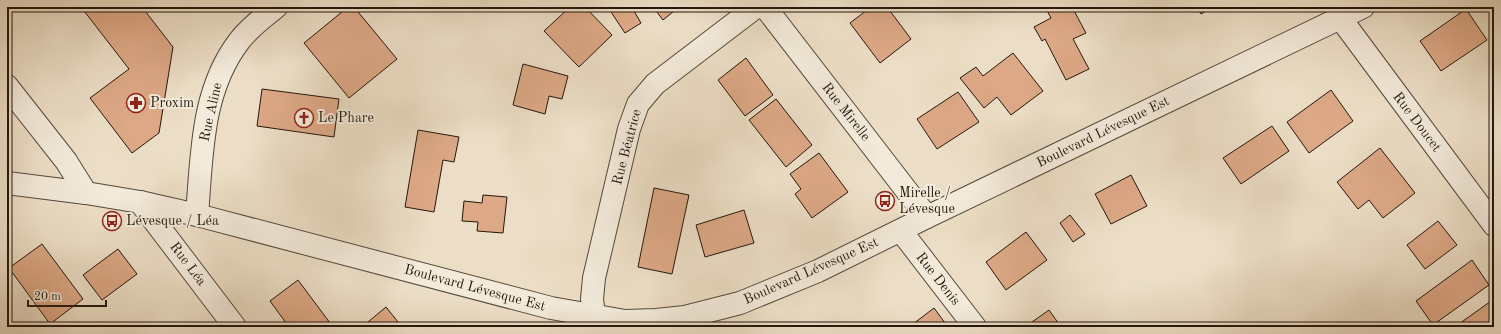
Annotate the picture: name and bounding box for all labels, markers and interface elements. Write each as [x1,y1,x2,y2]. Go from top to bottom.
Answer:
street label: Rue Mirelle [819,80,873,144]
street label: Rue Aline [197,81,225,143]
street label: Rue Doucet [1390,90,1444,154]
pharmacy icon: Proxim [125,92,147,114]
street label: Boulevard Lévesque Est [1034,94,1172,170]
place label: Proxim [150,96,194,110]
church icon: Le Phare [293,107,315,129]
street label: Rue Béatrice [610,108,644,186]
place label: Le Phare [318,111,374,125]
place label: Mirelle / Lévesque [899,186,955,216]
bus stop icon: Mirelle / Lévesque [874,190,896,212]
bus stop icon: Lévesque / Léa [101,210,123,232]
place label: Lévesque / Léa [126,214,219,228]
street label: Boulevard Lévesque Est [742,235,881,307]
street label: Rue Léa [167,240,209,288]
street label: Rue Denis [913,250,963,308]
street label: Boulevard Lévesque Est [403,262,547,314]
scale bar [28,282,106,308]
text: 20 m [34,291,61,303]

